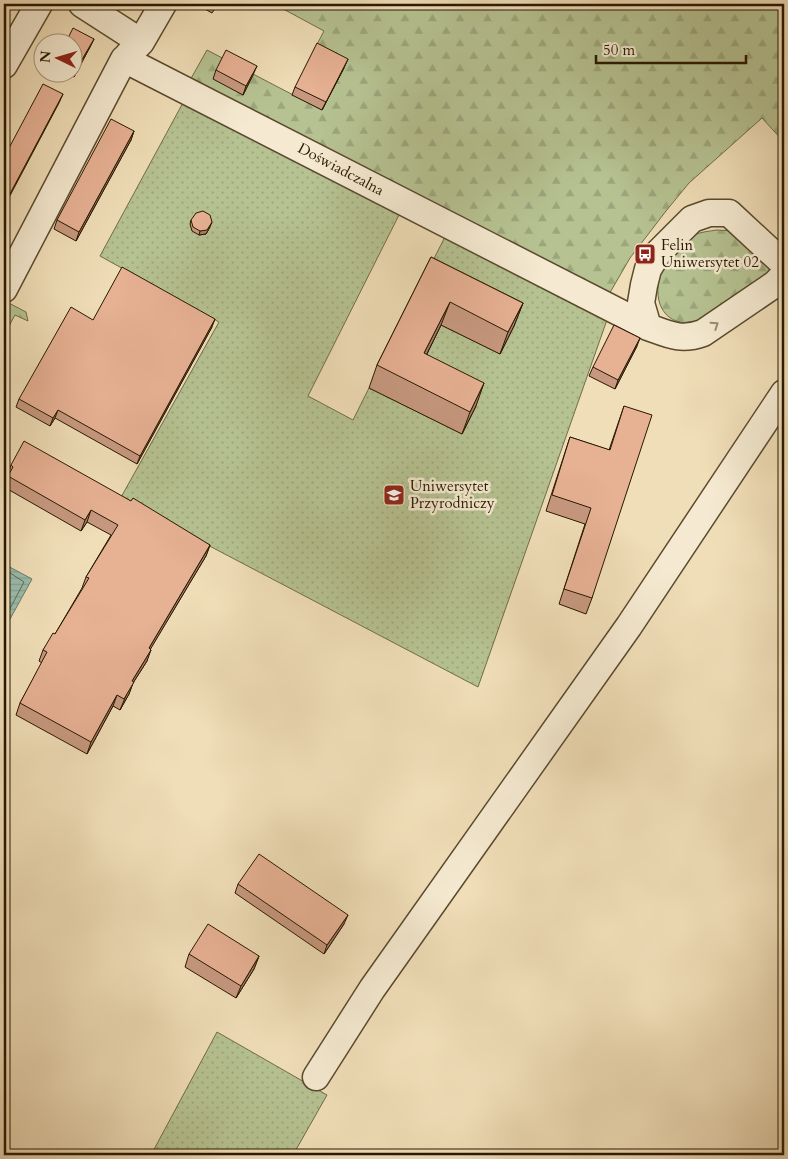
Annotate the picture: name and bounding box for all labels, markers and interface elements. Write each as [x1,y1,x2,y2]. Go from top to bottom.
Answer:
north arrow [32,32,82,82]
scale bar [596,32,746,64]
text: 50 m [603,40,635,60]
text: N [36,50,56,64]
street label: Doświadczalna [294,138,388,200]
place label: Felin Uniwersytet 02 [661,235,759,272]
bus stop icon: Felin Uniwersytet 02 [633,242,657,266]
one-way arrow [709,322,719,331]
place label: Uniwersytet Przyrodniczy [410,476,495,513]
school or university icon: Uniwersytet Przyrodniczy [382,483,406,507]

